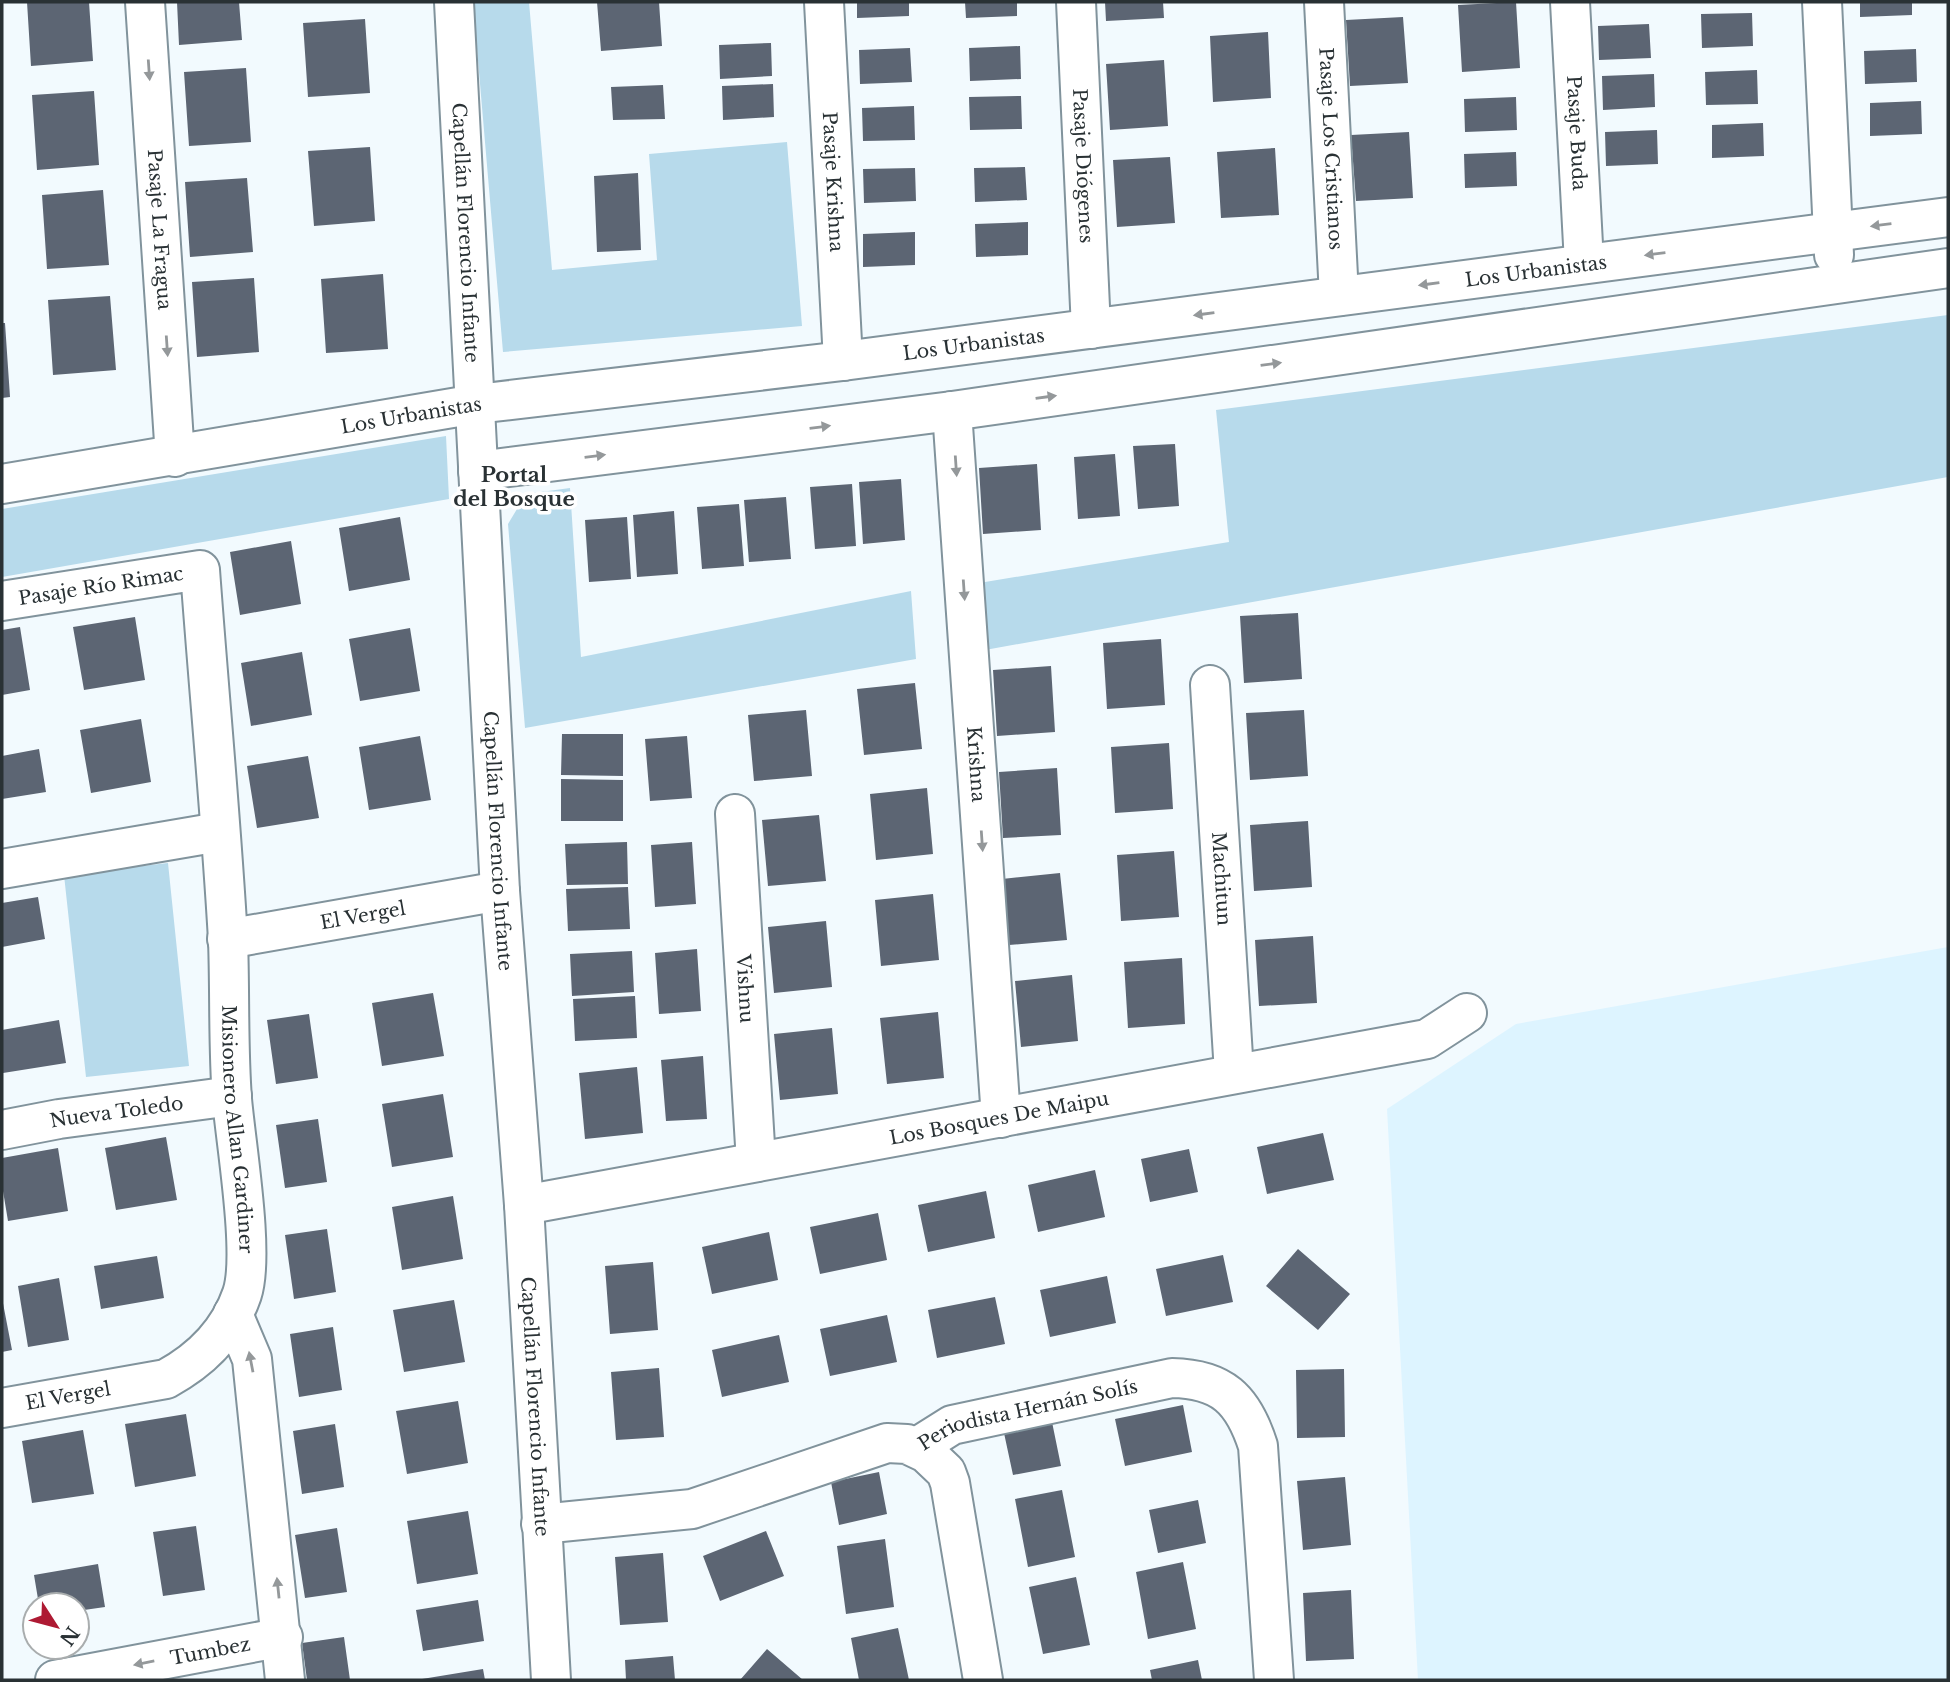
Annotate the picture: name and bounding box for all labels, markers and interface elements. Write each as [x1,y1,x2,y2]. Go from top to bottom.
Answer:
street label: Pasaje Los Cristianos [1315,47,1348,251]
one-way arrow [144,59,155,81]
street label: Pasaje Buda [1562,75,1592,191]
street label: Pasaje Diógenes [1068,88,1099,244]
street label: Capellán Florencio Infante [448,102,484,363]
street label: Pasaje Krishna [818,111,849,253]
street label: Pasaje La Fragua [143,148,177,311]
one-way arrow [1869,220,1891,231]
one-way arrow [1644,248,1666,259]
street label: Los Urbanistas [1464,250,1608,291]
one-way arrow [1418,278,1440,289]
one-way arrow [1193,309,1215,320]
street label: Los Urbanistas [901,323,1046,365]
one-way arrow [162,335,173,357]
one-way arrow [1260,359,1282,370]
one-way arrow [1035,391,1057,402]
street label: Los Urbanistas [339,392,483,438]
one-way arrow [810,422,832,433]
one-way arrow [584,451,606,462]
one-way arrow [951,455,962,477]
district label: Portal del Bosque [453,462,575,512]
street label: Pasaje Río Rimac [17,561,185,610]
one-way arrow [959,579,970,601]
street label: Capellán Florencio Infante [479,710,518,972]
street label: Krishna [962,726,991,803]
one-way arrow [977,830,988,852]
street label: Machitun [1208,831,1236,926]
street label: El Vergel [318,896,407,934]
street label: Vishnu [732,953,759,1024]
street label: Misionero Allan Gardiner [218,1005,258,1254]
street label: Los Bosques De Maipu [887,1086,1111,1149]
street label: Nueva Toledo [48,1091,185,1132]
street label: Capellán Florencio Infante [517,1276,554,1537]
one-way arrow [246,1351,257,1373]
street label: Periodista Hernán Solís [914,1374,1140,1455]
street label: El Vergel [24,1377,112,1415]
one-way arrow [272,1577,283,1599]
north arrow [21,1591,91,1661]
text: N [55,1622,84,1650]
street label: Tumbez [168,1632,252,1670]
one-way arrow [133,1658,155,1669]

